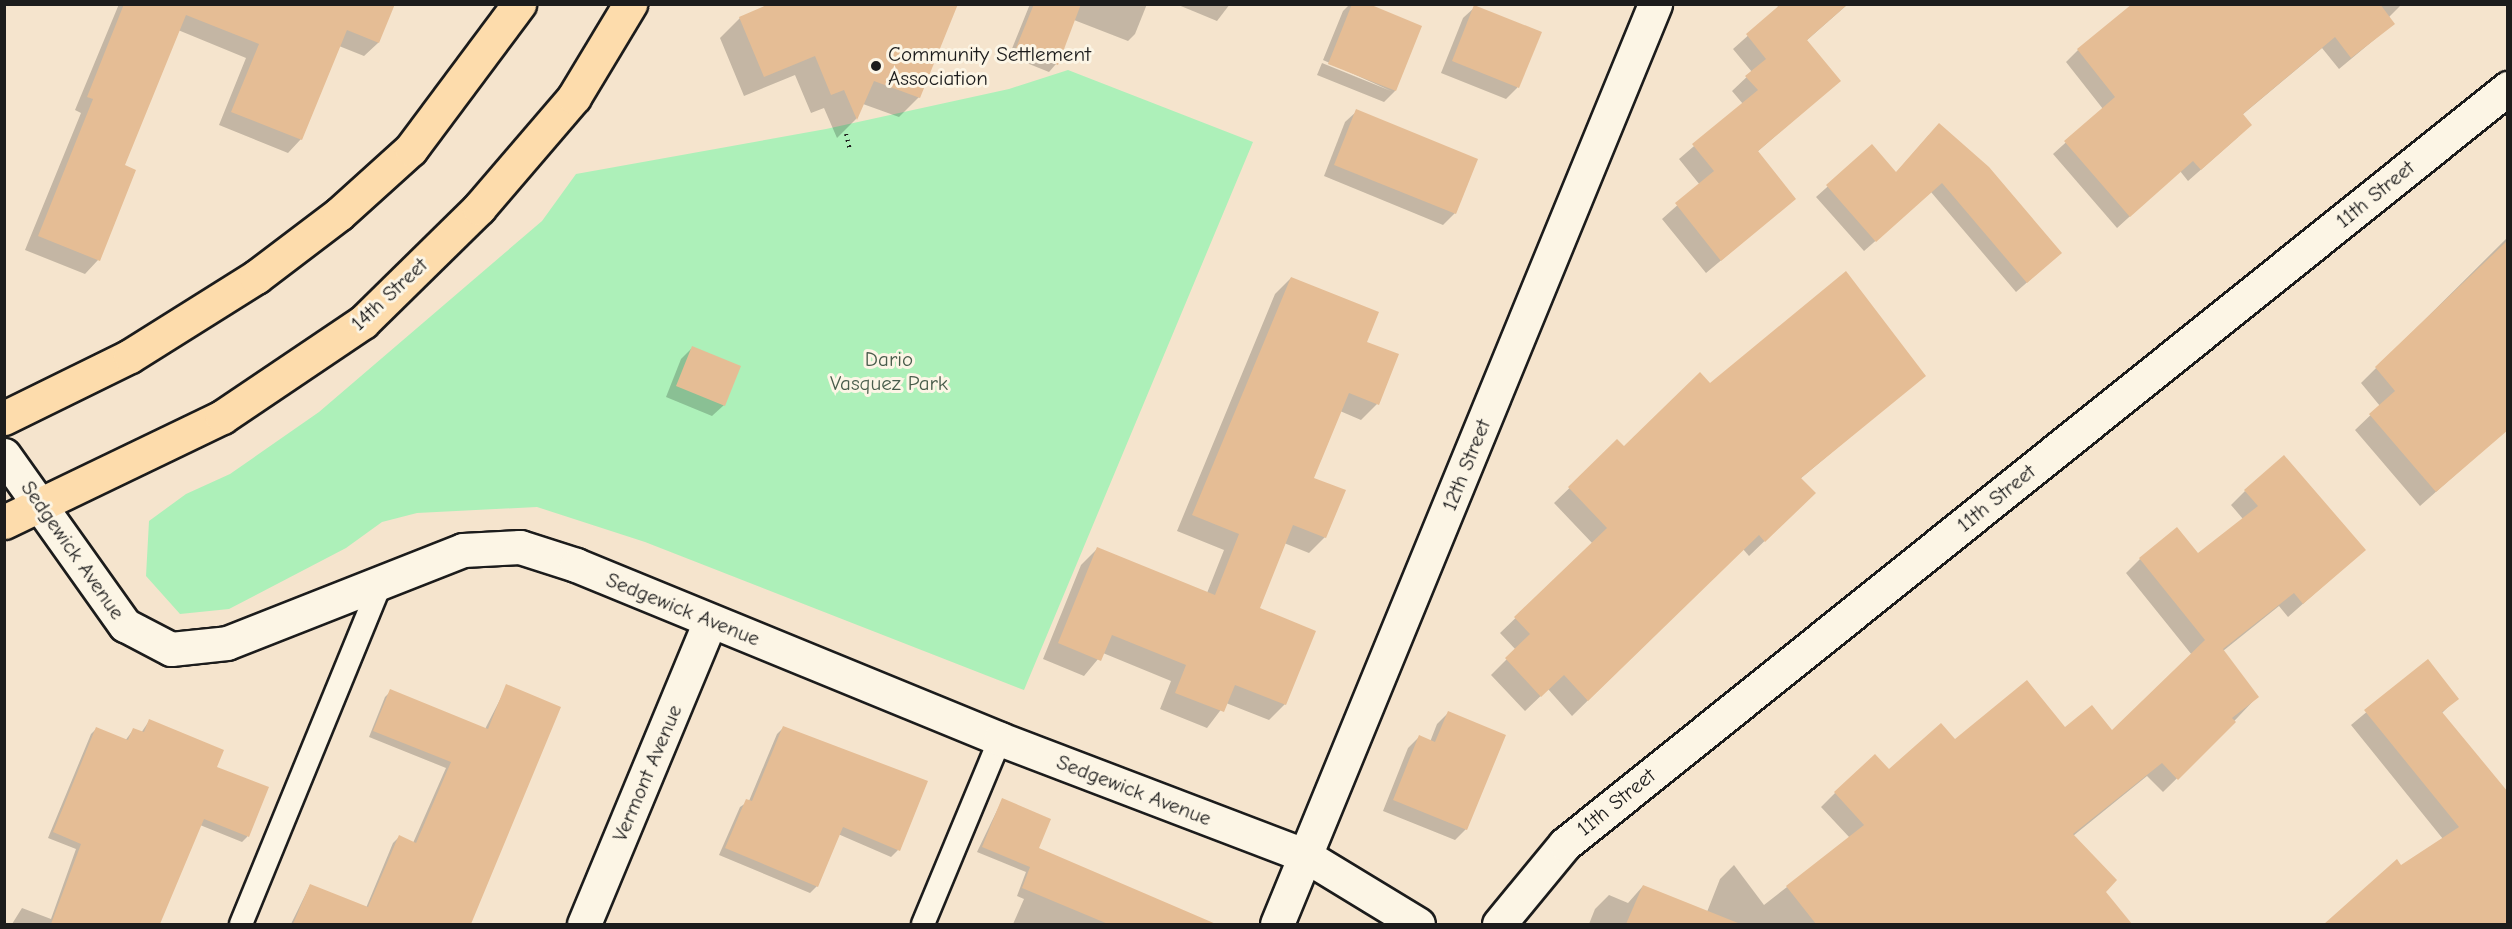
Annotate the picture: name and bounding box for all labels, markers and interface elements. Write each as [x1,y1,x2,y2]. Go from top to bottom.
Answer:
place label: Community Settlement Association [888,41,1091,91]
marker: Community Settlement Association [869,59,883,73]
street label: 11th Street [2331,155,2419,233]
street label: 14th Street [346,252,432,336]
park label: Dario Vasquez Park [830,346,948,396]
street label: 12th Street [1436,416,1496,514]
street label: 11th Street [1952,459,2040,537]
street label: Sedgewick Avenue [16,476,130,624]
street label: Sedgewick Avenue [602,567,764,651]
street label: Vermont Avenue [607,701,687,845]
street label: Sedgewick Avenue [1053,749,1215,831]
street label: 11th Street [1572,763,1660,841]

